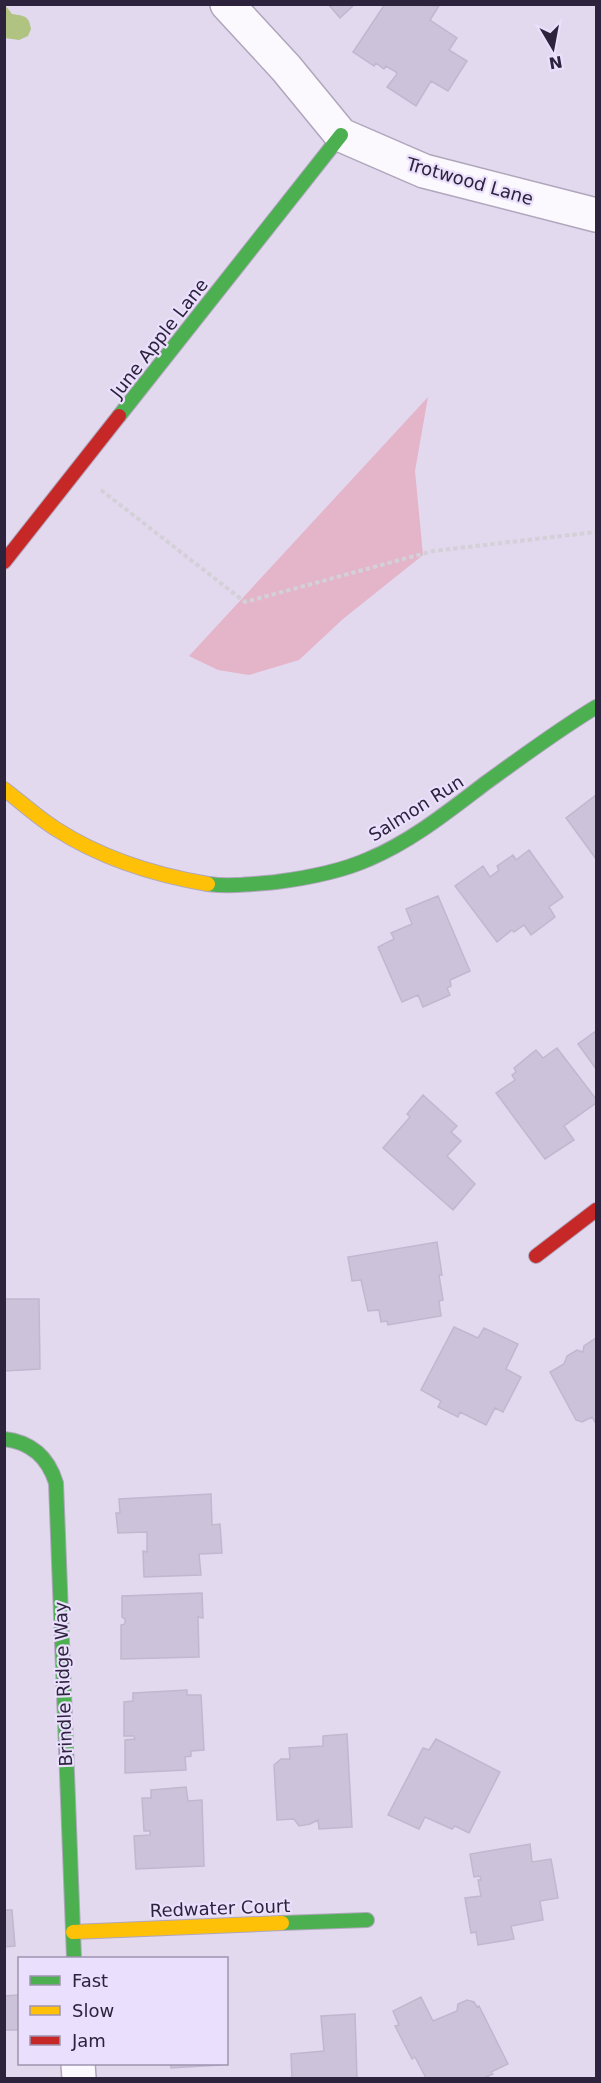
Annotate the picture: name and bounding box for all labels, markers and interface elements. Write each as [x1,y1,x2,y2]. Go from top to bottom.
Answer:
north arrow [523,18,583,78]
text: N [547,52,564,73]
street label: Trotwood Lane [403,153,536,209]
street label: June Apple Lane [105,274,212,403]
street label: Salmon Run [365,771,467,845]
street label: Brindle Ridge Way [50,1601,76,1767]
street label: Redwater Court [149,1895,291,1921]
legend [18,1957,228,2065]
text: Fast [72,1970,108,1991]
text: Slow [72,2000,114,2021]
text: Jam [71,2030,106,2051]

